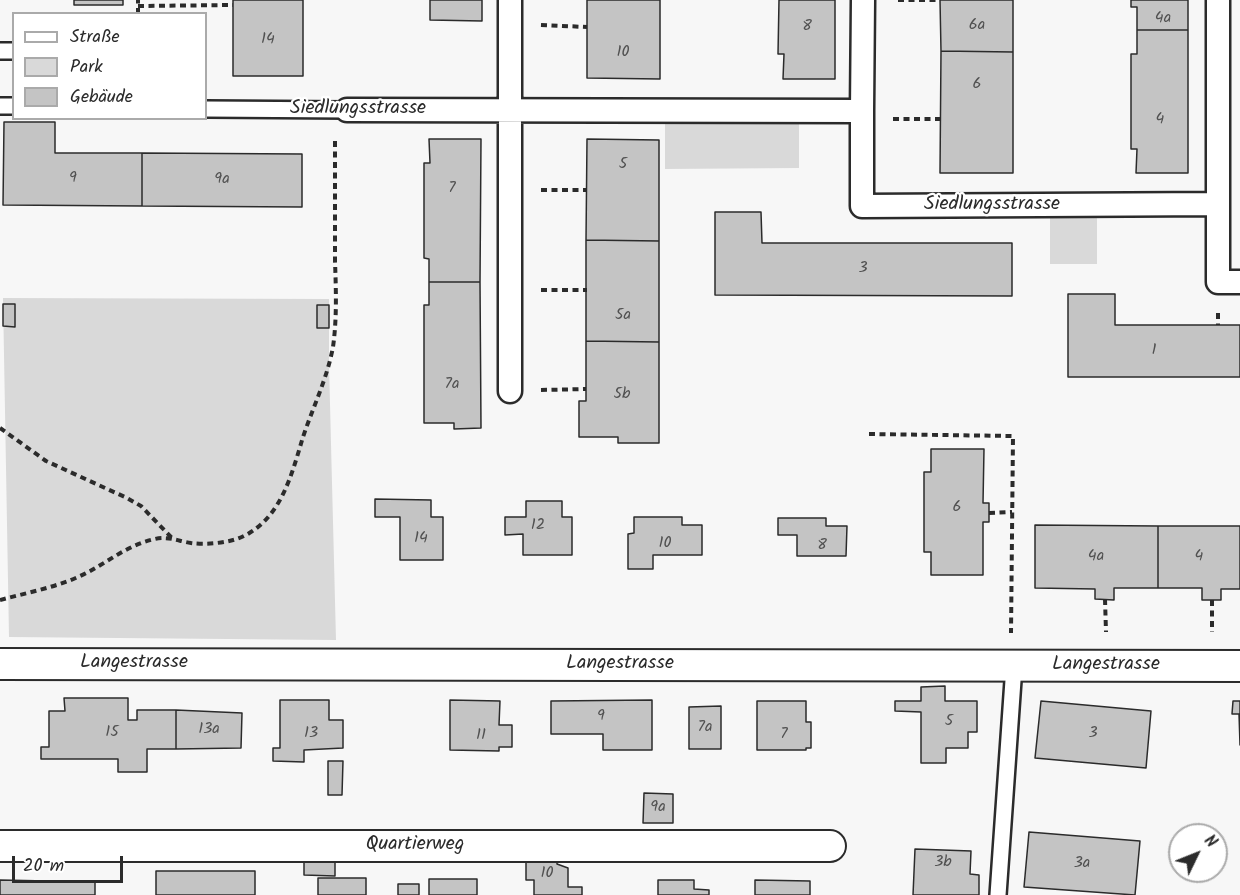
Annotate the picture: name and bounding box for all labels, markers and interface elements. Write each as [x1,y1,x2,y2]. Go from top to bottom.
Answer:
house number: 4a [1155,9,1171,29]
legend [12,12,207,120]
house number: 6a [969,16,985,36]
house number: 8 [802,17,812,37]
text: Straße [70,23,120,52]
house number: 14 [261,30,275,50]
house number: 10 [616,43,630,63]
text: Park [70,53,103,82]
house number: 6 [973,75,981,95]
text: Gebäude [70,83,133,112]
street label: Siedlungsstrasse [290,98,426,122]
house number: 4 [1156,110,1164,130]
house number: 5 [619,155,627,175]
house number: 9 [69,169,77,189]
house number: 9a [214,170,230,190]
house number: 7 [448,179,456,199]
street label: Siedlungsstrasse [924,194,1060,218]
house number: 3 [858,259,868,279]
house number: 5a [615,306,631,326]
house number: 1 [1151,341,1157,361]
house number: 7a [445,375,459,395]
house number: 5b [614,385,630,405]
house number: 6 [953,498,961,518]
house number: 12 [531,516,545,536]
house number: 14 [414,529,428,549]
house number: 10 [658,534,672,554]
house number: 8 [817,536,827,556]
house number: 4a [1088,547,1104,567]
house number: 4 [1195,547,1203,567]
street label: Langestrasse [80,652,188,676]
street label: Langestrasse [566,653,674,677]
street label: Langestrasse [1052,654,1160,678]
house number: 9 [597,707,605,727]
house number: 5 [945,712,953,732]
house number: 7a [698,718,712,738]
house number: 13a [198,720,220,740]
house number: 15 [105,723,119,743]
house number: 13 [304,724,318,744]
house number: 3 [1088,724,1098,744]
house number: 7 [780,725,788,745]
house number: 11 [476,726,486,746]
house number: 9a [650,798,666,818]
north arrow [1168,823,1228,883]
text: N [1197,830,1223,854]
street label: Quartierweg [366,834,464,858]
scale bar [15,844,126,882]
text: 20 m [23,852,64,881]
house number: 3b [934,853,952,873]
house number: 3a [1074,854,1090,874]
house number: 10 [540,864,554,884]

